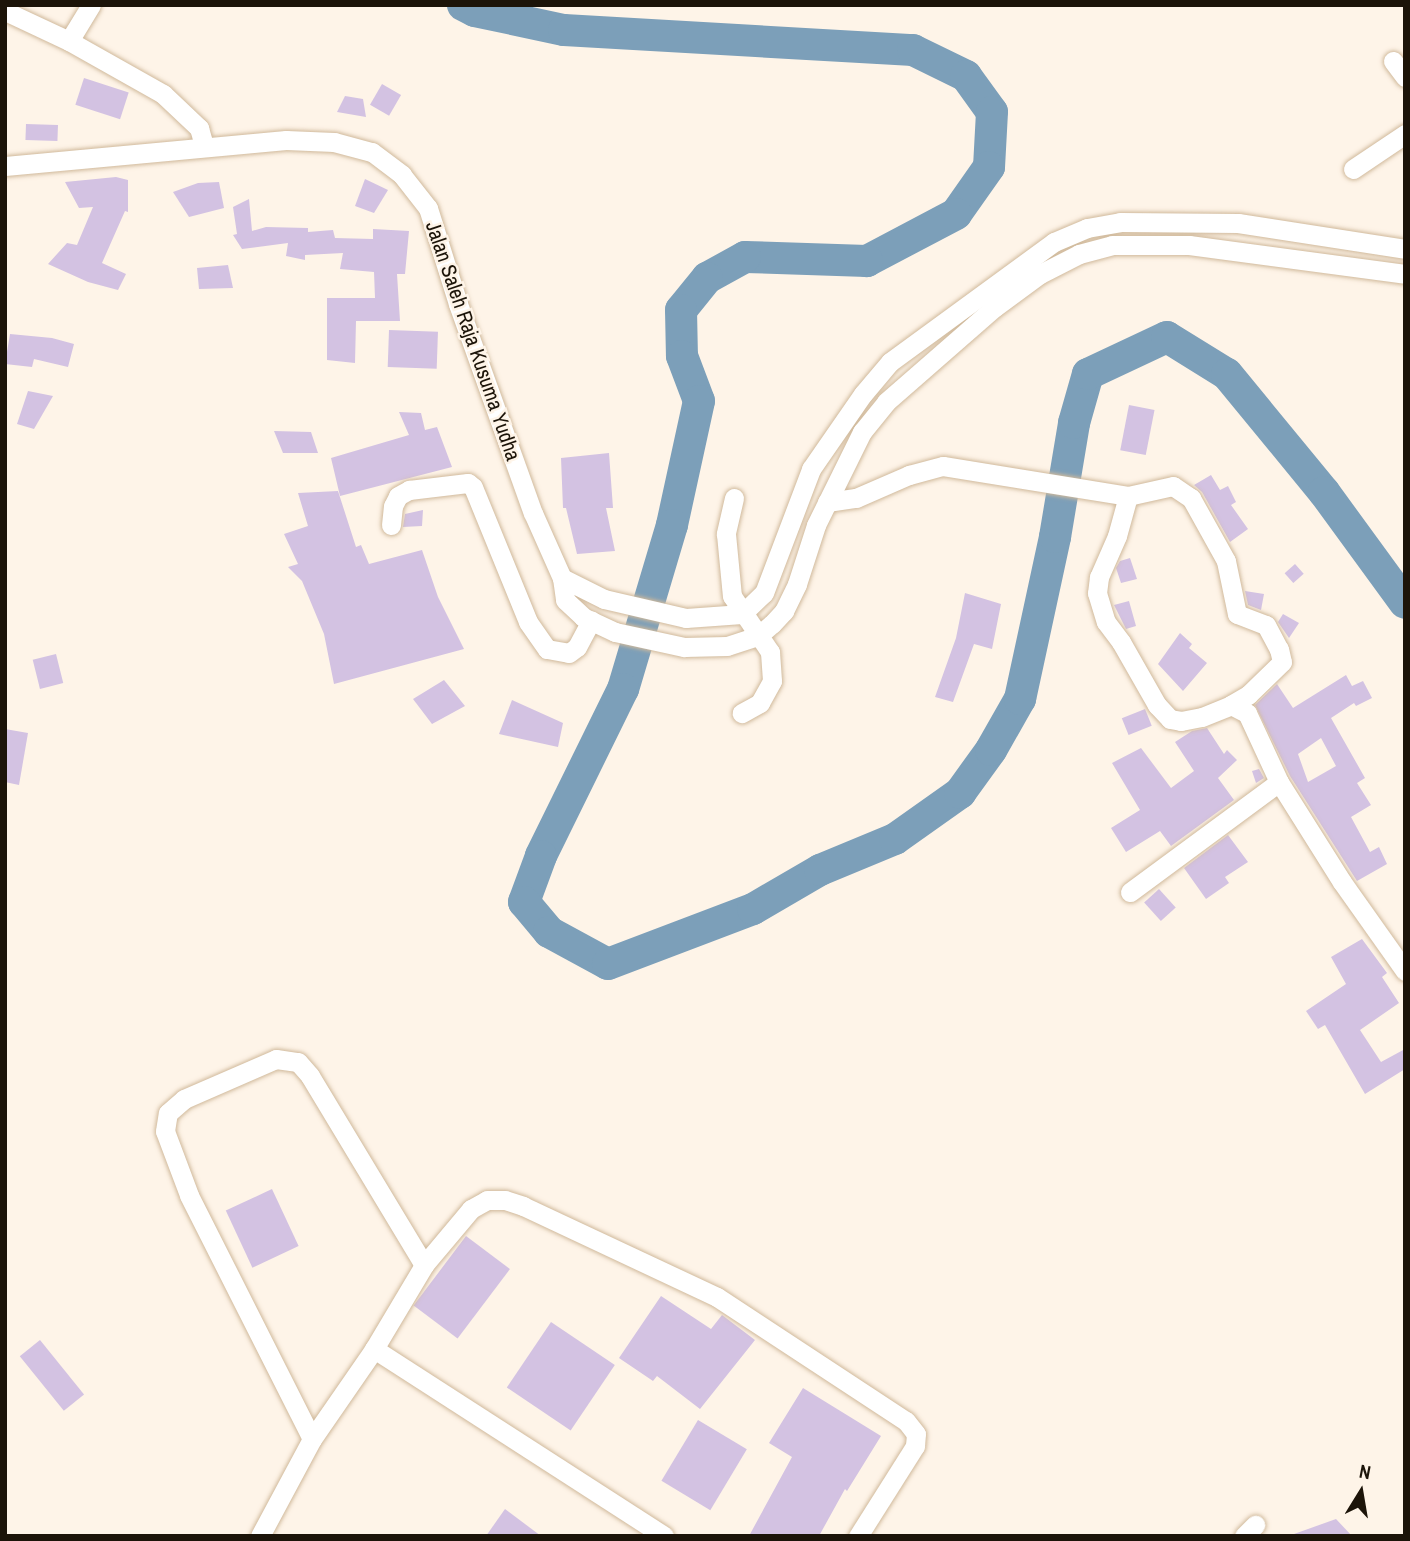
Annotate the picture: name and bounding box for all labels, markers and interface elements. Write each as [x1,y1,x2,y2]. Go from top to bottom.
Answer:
street label: Jalan Saleh Raja Kusuma Yudha [420,218,526,464]
north arrow [1326,1457,1396,1527]
text: N [1357,1458,1373,1485]

